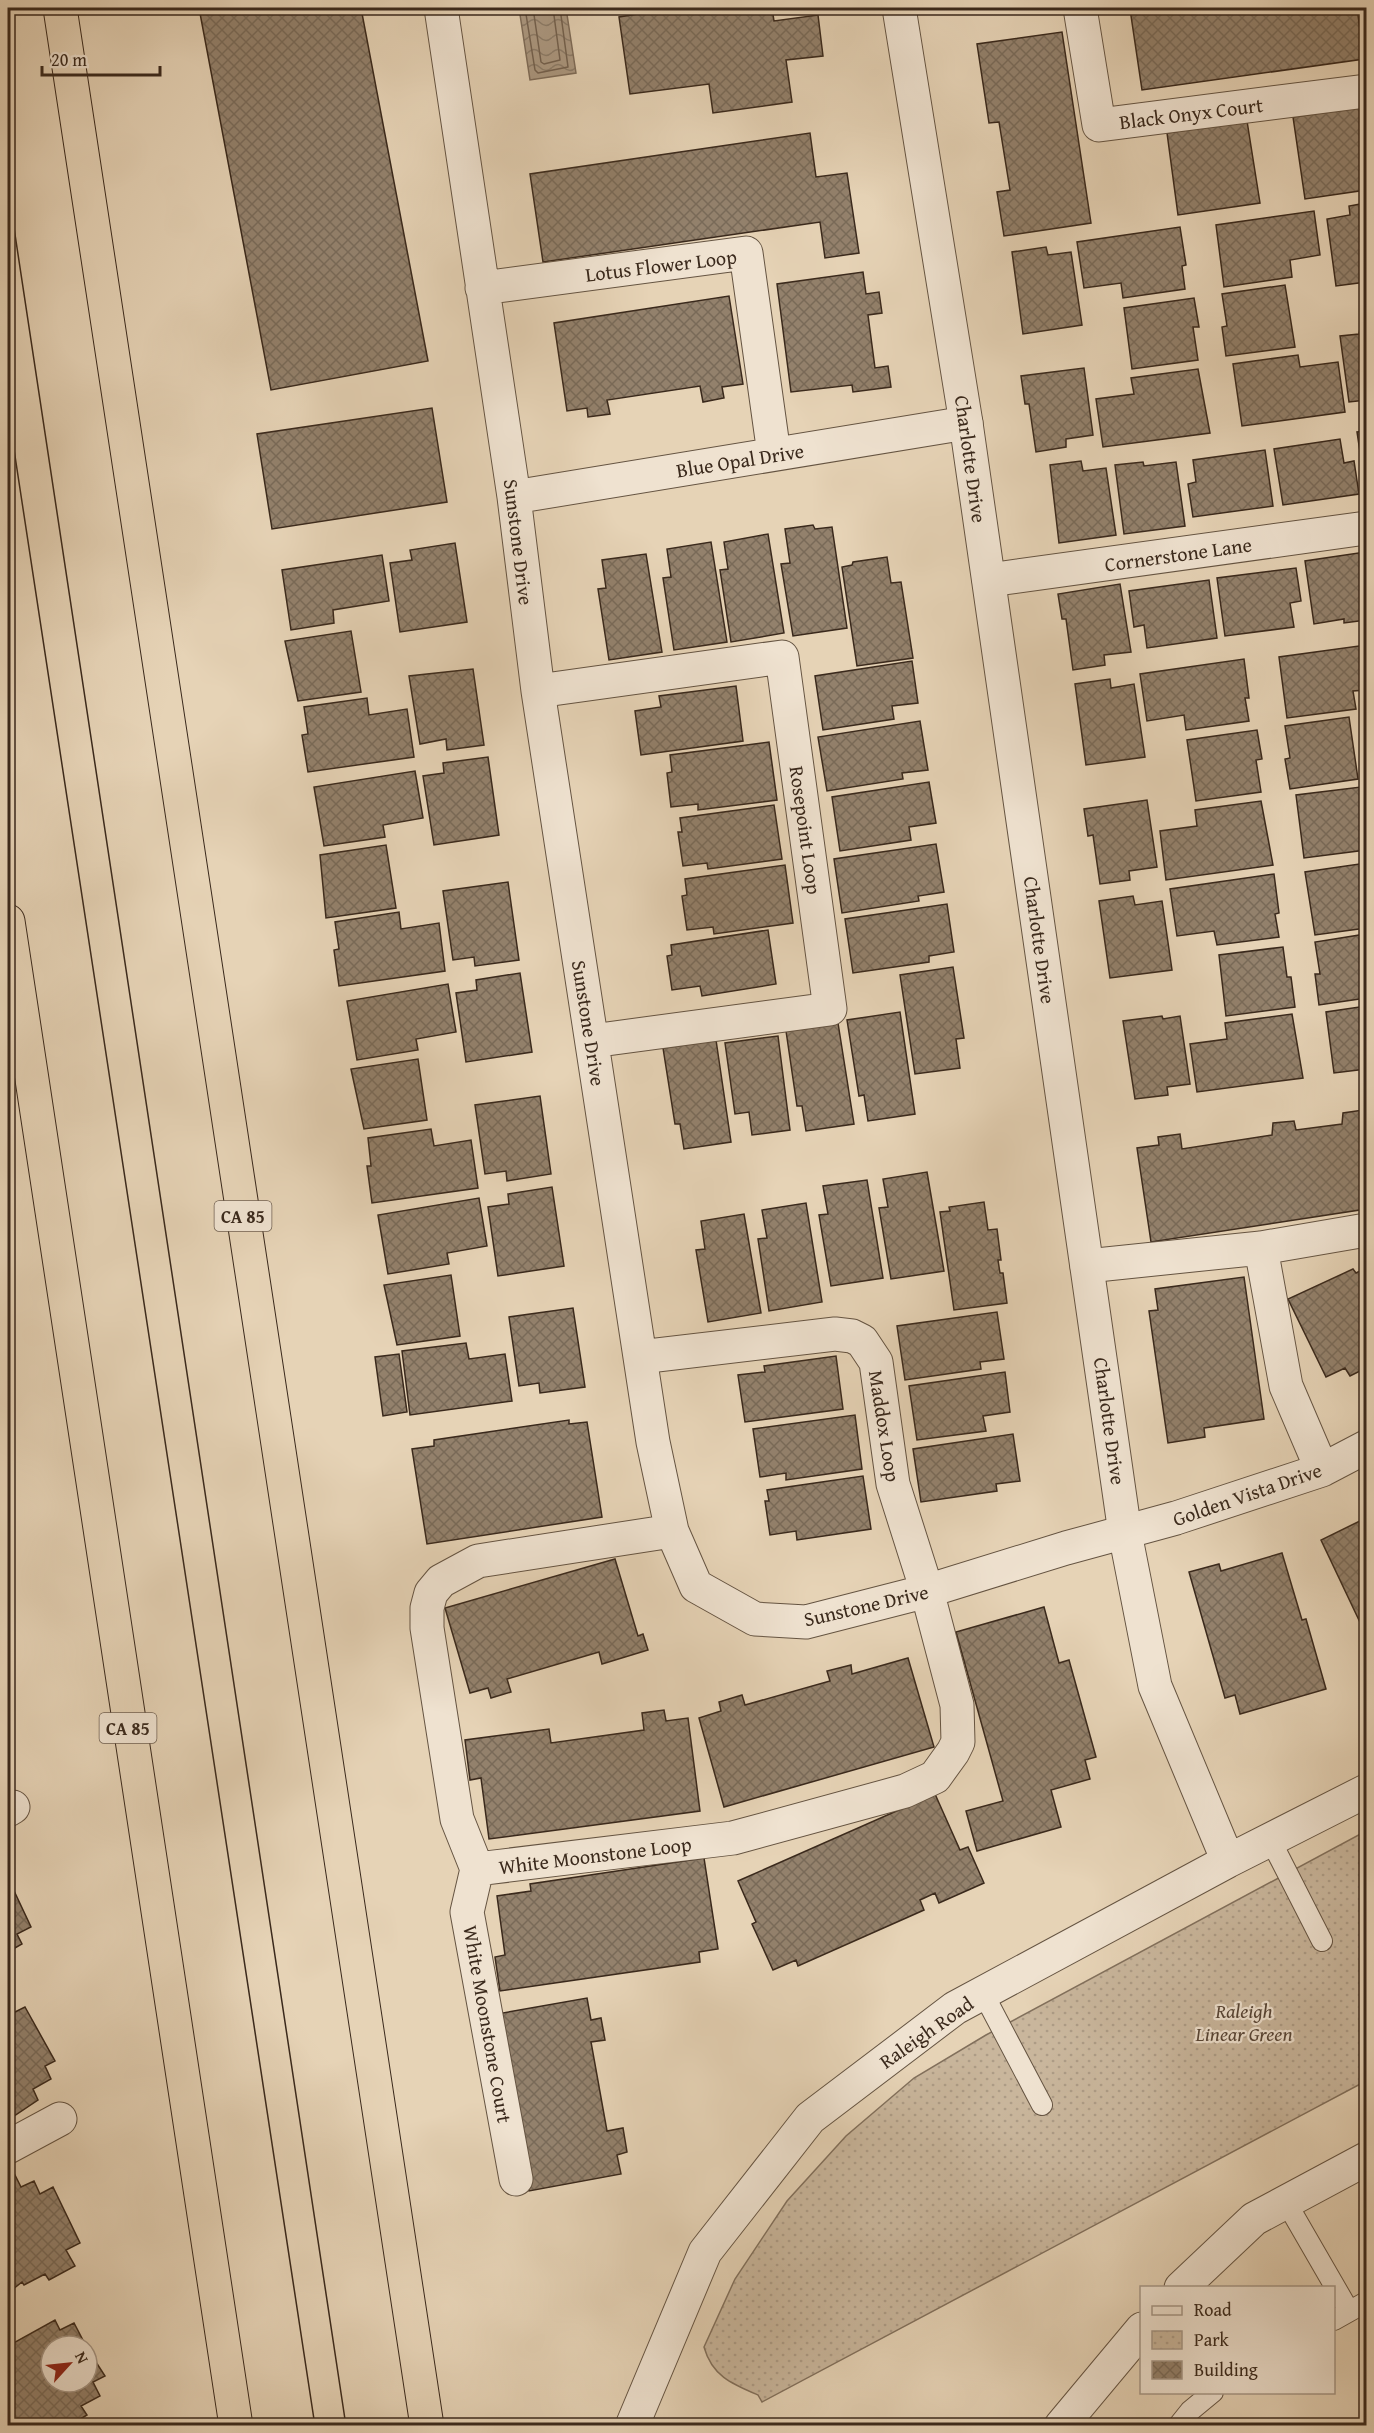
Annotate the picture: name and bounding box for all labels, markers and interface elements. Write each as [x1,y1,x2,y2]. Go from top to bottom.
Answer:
scale bar [42,39,160,77]
text: 20 m [51,46,87,73]
street label: Black Onyx Court [1117,90,1265,136]
street label: Lotus Flower Loop [584,241,739,289]
street label: Charlotte Drive [948,393,994,525]
street label: Blue Opal Drive [674,436,806,484]
street label: Sunstone Drive [497,477,541,607]
street label: Cornerstone Lane [1103,529,1253,579]
street label: Rosepoint Loop [783,764,829,896]
street label: Charlotte Drive [1017,874,1063,1006]
street label: Sunstone Drive [565,958,613,1088]
road number: CA 85 [214,1201,272,1231]
street label: Charlotte Drive [1087,1355,1133,1487]
street label: Maddox Loop [862,1368,908,1484]
street label: Golden Vista Drive [1169,1455,1325,1533]
street label: Sunstone Drive [801,1577,931,1633]
road number: CA 85 [100,1713,156,1743]
street label: White Moonstone Loop [497,1829,693,1881]
street label: White Moonstone Court [456,1923,520,2125]
street label: Raleigh Road [873,1989,979,2075]
park label: Raleigh Linear Green [1195,1996,1293,2048]
legend [1140,2286,1335,2394]
text: Road [1194,2296,1232,2323]
text: Park [1194,2326,1230,2353]
north arrow [39,2334,99,2394]
text: N [69,2347,96,2368]
text: Building [1194,2356,1258,2383]

